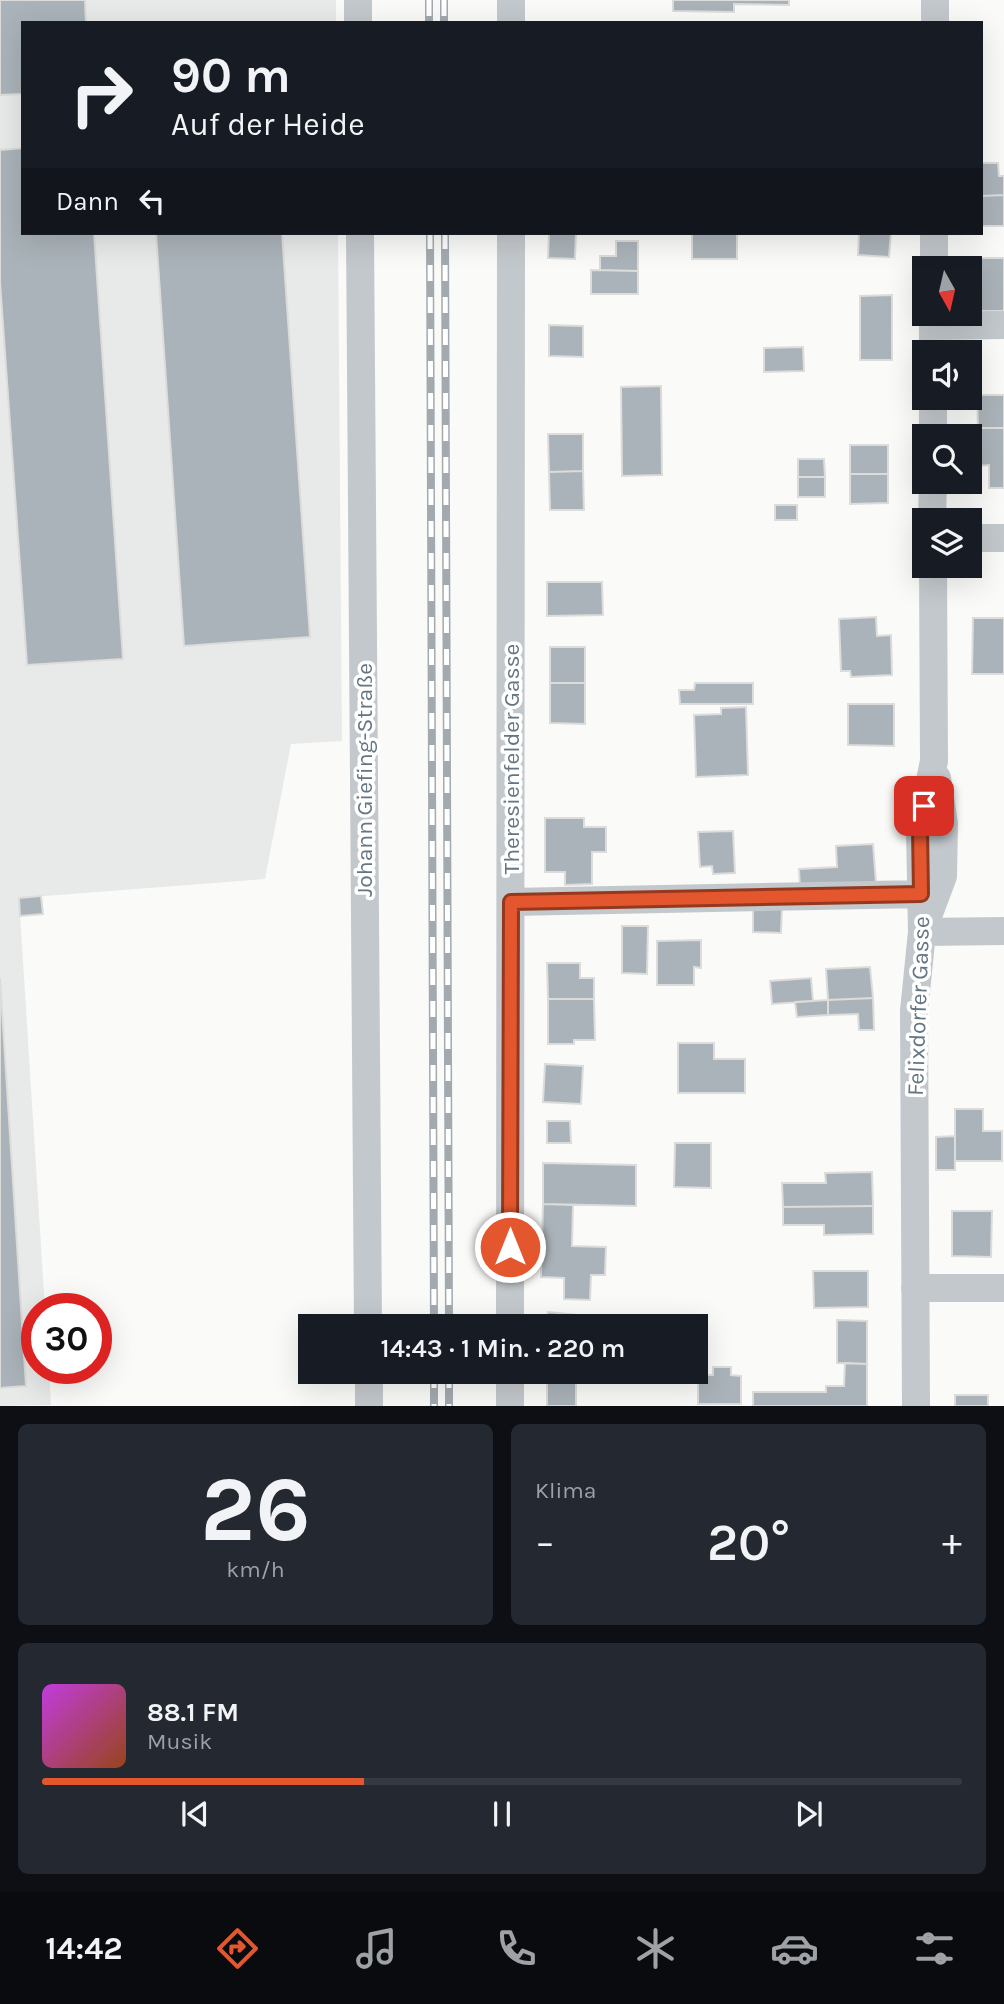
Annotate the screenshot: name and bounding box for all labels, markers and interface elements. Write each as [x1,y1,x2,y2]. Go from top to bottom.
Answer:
text: 90 m [171,47,291,104]
icon: right [56,49,147,140]
text: Auf der Heide [171,106,365,143]
icon: left [133,182,171,220]
text: Dann [56,186,119,217]
north arrow [912,256,982,326]
map controls [912,256,982,578]
button: sound [912,340,982,410]
button: search [912,424,982,494]
button: layers [912,508,982,578]
street label: Theresienfelder Gasse [498,644,525,874]
street label: Johann Giefing-Straße [351,663,378,897]
pin [894,776,954,836]
icon: arrive [905,787,943,825]
street label: Felixdorfer Gasse [902,916,935,1096]
position arrow [473,1210,547,1284]
speed limit sign: 30 [21,1293,112,1384]
text: 14:43 · 1 Min. · 220 m [381,1333,625,1364]
text: 26 [200,1457,311,1563]
text: Klima [535,1477,596,1504]
text: 20° [707,1512,790,1573]
text: − [535,1520,555,1565]
text: + [942,1520,962,1565]
text: km/h [226,1556,285,1583]
text: 88.1 FM [147,1697,239,1728]
text: Musik [147,1728,212,1755]
icon: previous [176,1795,214,1833]
icon: pause [483,1795,521,1833]
icon: next [790,1795,828,1833]
icon: directions [213,1924,262,1973]
icon: music [352,1924,401,1973]
icon: phone [492,1924,541,1973]
icon: climate [631,1924,680,1973]
icon: car [770,1924,819,1973]
icon: filters [910,1924,959,1973]
text: 14:42 [45,1930,123,1967]

